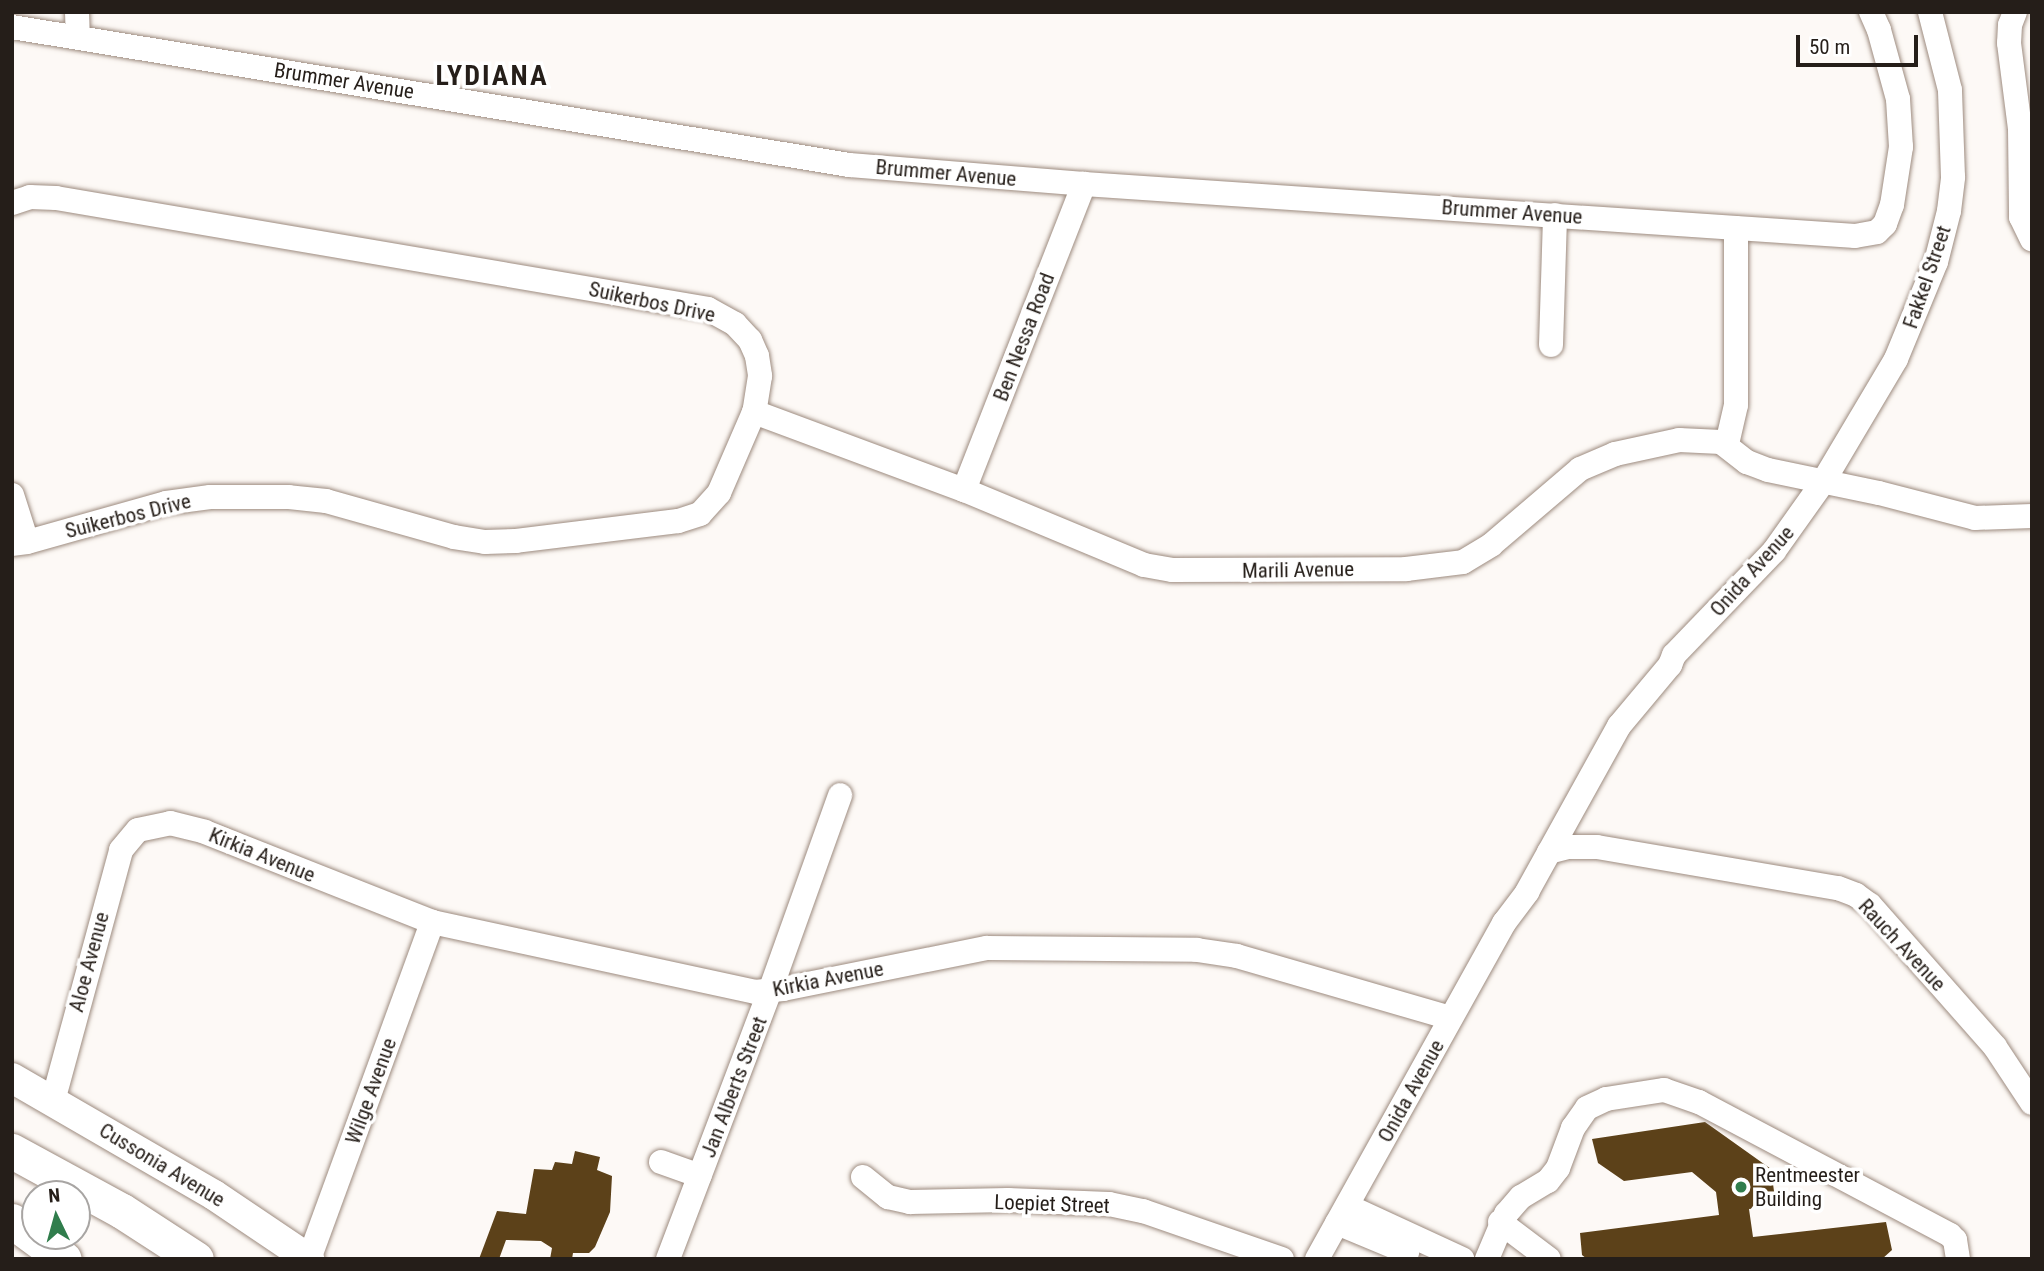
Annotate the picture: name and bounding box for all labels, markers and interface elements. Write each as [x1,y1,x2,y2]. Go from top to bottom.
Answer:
scale bar [1799,21,1922,65]
text: 50 m [1809,35,1850,59]
street label: Brummer Avenue [272,58,416,104]
district label: LYDIANA [436,59,548,93]
street label: Brummer Avenue [875,154,1017,192]
street label: Brummer Avenue [1441,195,1583,229]
street label: Fakkel Street [1898,222,1956,332]
street label: Ben Nessa Road [988,269,1060,405]
street label: Suikerbos Drive [587,276,717,328]
street label: Suikerbos Drive [63,488,193,544]
street label: Onida Avenue [1705,520,1799,622]
street label: Marili Avenue [1242,556,1354,584]
street label: Kirkia Avenue [205,822,319,888]
street label: Rauch Avenue [1853,894,1951,996]
street label: Aloe Avenue [64,909,114,1015]
street label: Kirkia Avenue [770,956,886,1002]
street label: Jan Alberts Street [696,1013,772,1161]
street label: Wilge Avenue [340,1034,402,1148]
street label: Onida Avenue [1372,1035,1450,1147]
street label: Cussonia Avenue [95,1118,229,1212]
place label: Rentmeester Building [1755,1162,1860,1212]
marker: Rentmeester Building [1733,1179,1749,1195]
north arrow [21,1180,91,1250]
text: N [47,1184,61,1208]
street label: Loepiet Street [994,1189,1110,1219]

